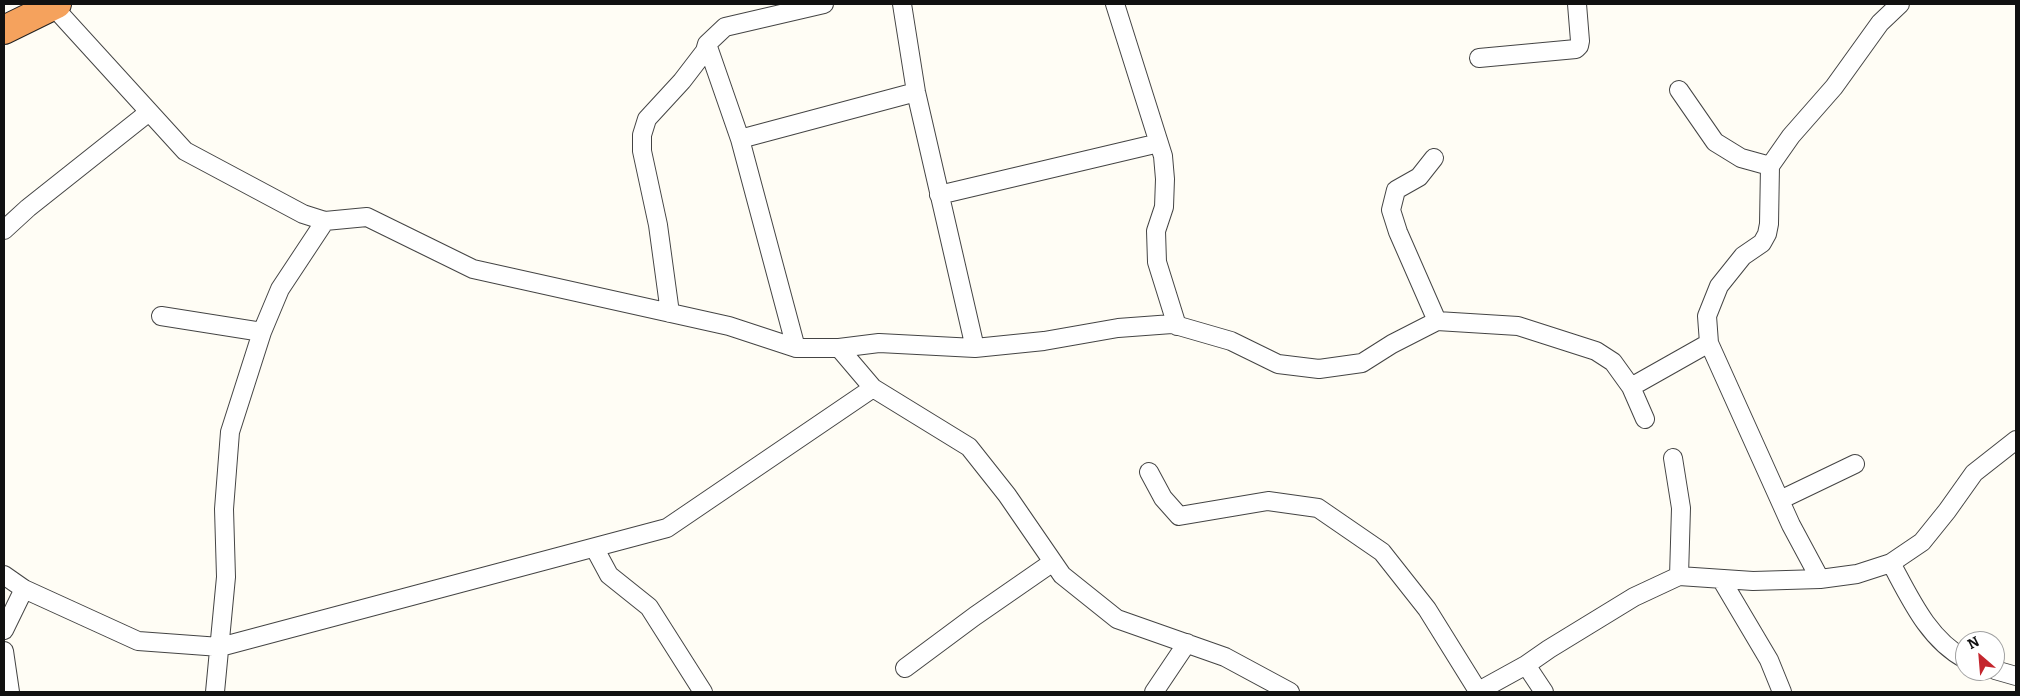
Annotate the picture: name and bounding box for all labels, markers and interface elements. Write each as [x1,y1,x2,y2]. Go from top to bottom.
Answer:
north arrow [1955,631,2005,681]
text: N [1965,633,1982,653]

